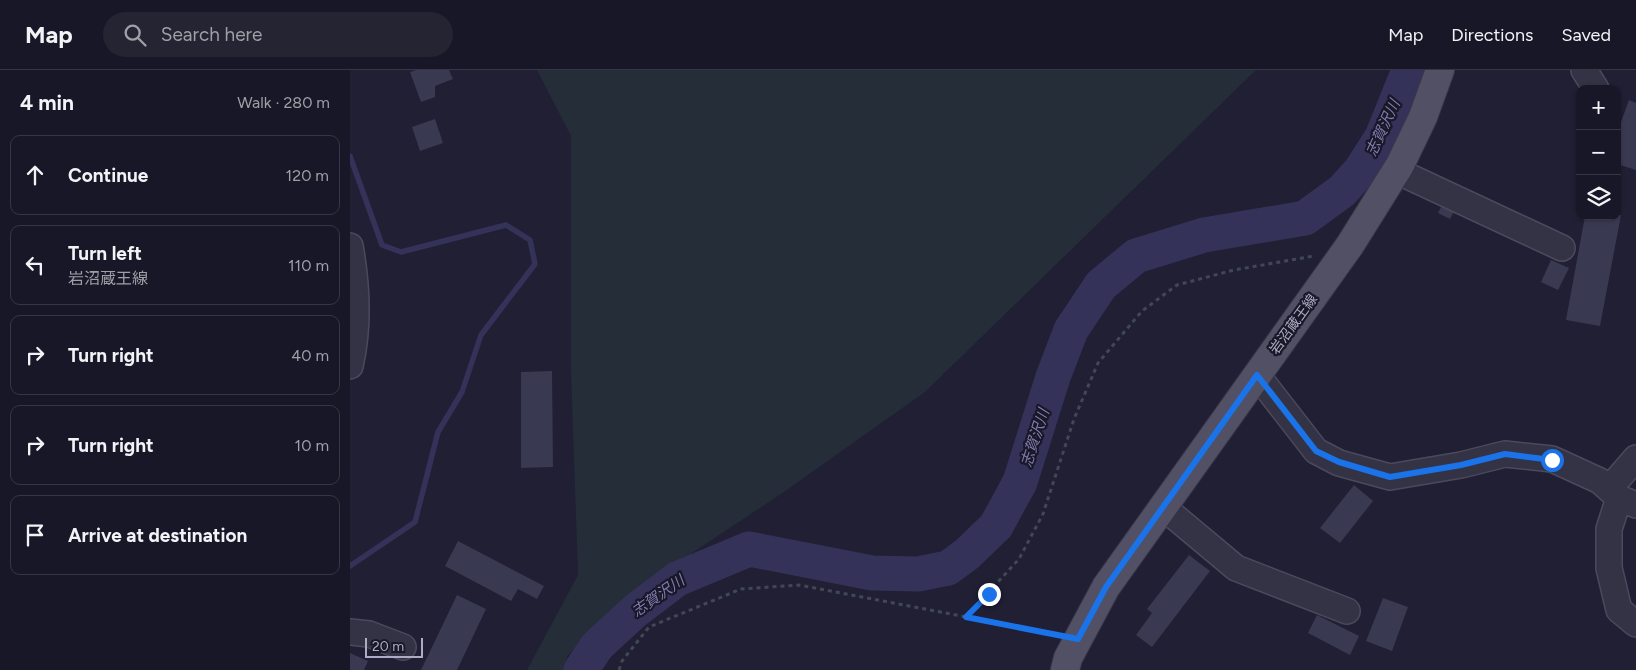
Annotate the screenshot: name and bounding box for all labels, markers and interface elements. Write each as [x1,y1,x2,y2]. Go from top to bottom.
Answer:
search box [103,12,453,57]
text: Map [25,20,73,49]
icon: search [121,21,149,49]
text: Search here [161,23,262,46]
text: Map [1388,24,1423,46]
text: Directions [1451,24,1533,46]
text: Saved [1561,24,1611,46]
map controls [1576,85,1621,220]
button: + [1576,85,1621,130]
text: 4 min [20,90,74,115]
text: Walk · 280 m [237,93,330,112]
water label: 志賀沢川 [1362,95,1405,159]
button: − [1576,130,1621,175]
icon: ahead [21,161,49,189]
text: Continue [68,164,148,187]
text: 120 m [286,166,329,185]
button: layers [1576,175,1621,220]
text: Turn left [68,242,142,265]
icon: left [21,251,49,279]
text: 110 m [288,256,329,275]
text: 岩沼蔵王線 [68,269,148,288]
street label: 岩沼蔵王線 [1266,291,1321,358]
icon: right [21,341,49,369]
text: Turn right [68,344,154,367]
text: 40 m [291,346,329,365]
water label: 志賀沢川 [1017,405,1053,469]
icon: right [21,431,49,459]
text: Turn right [68,434,154,457]
text: 10 m [295,436,329,455]
route start [1541,449,1564,472]
icon: arrive [21,521,49,549]
text: Arrive at destination [68,524,247,547]
water label: 志賀沢川 [628,570,689,621]
route end [978,583,1001,606]
scale bar [365,635,422,658]
text: 20 m [372,638,404,655]

